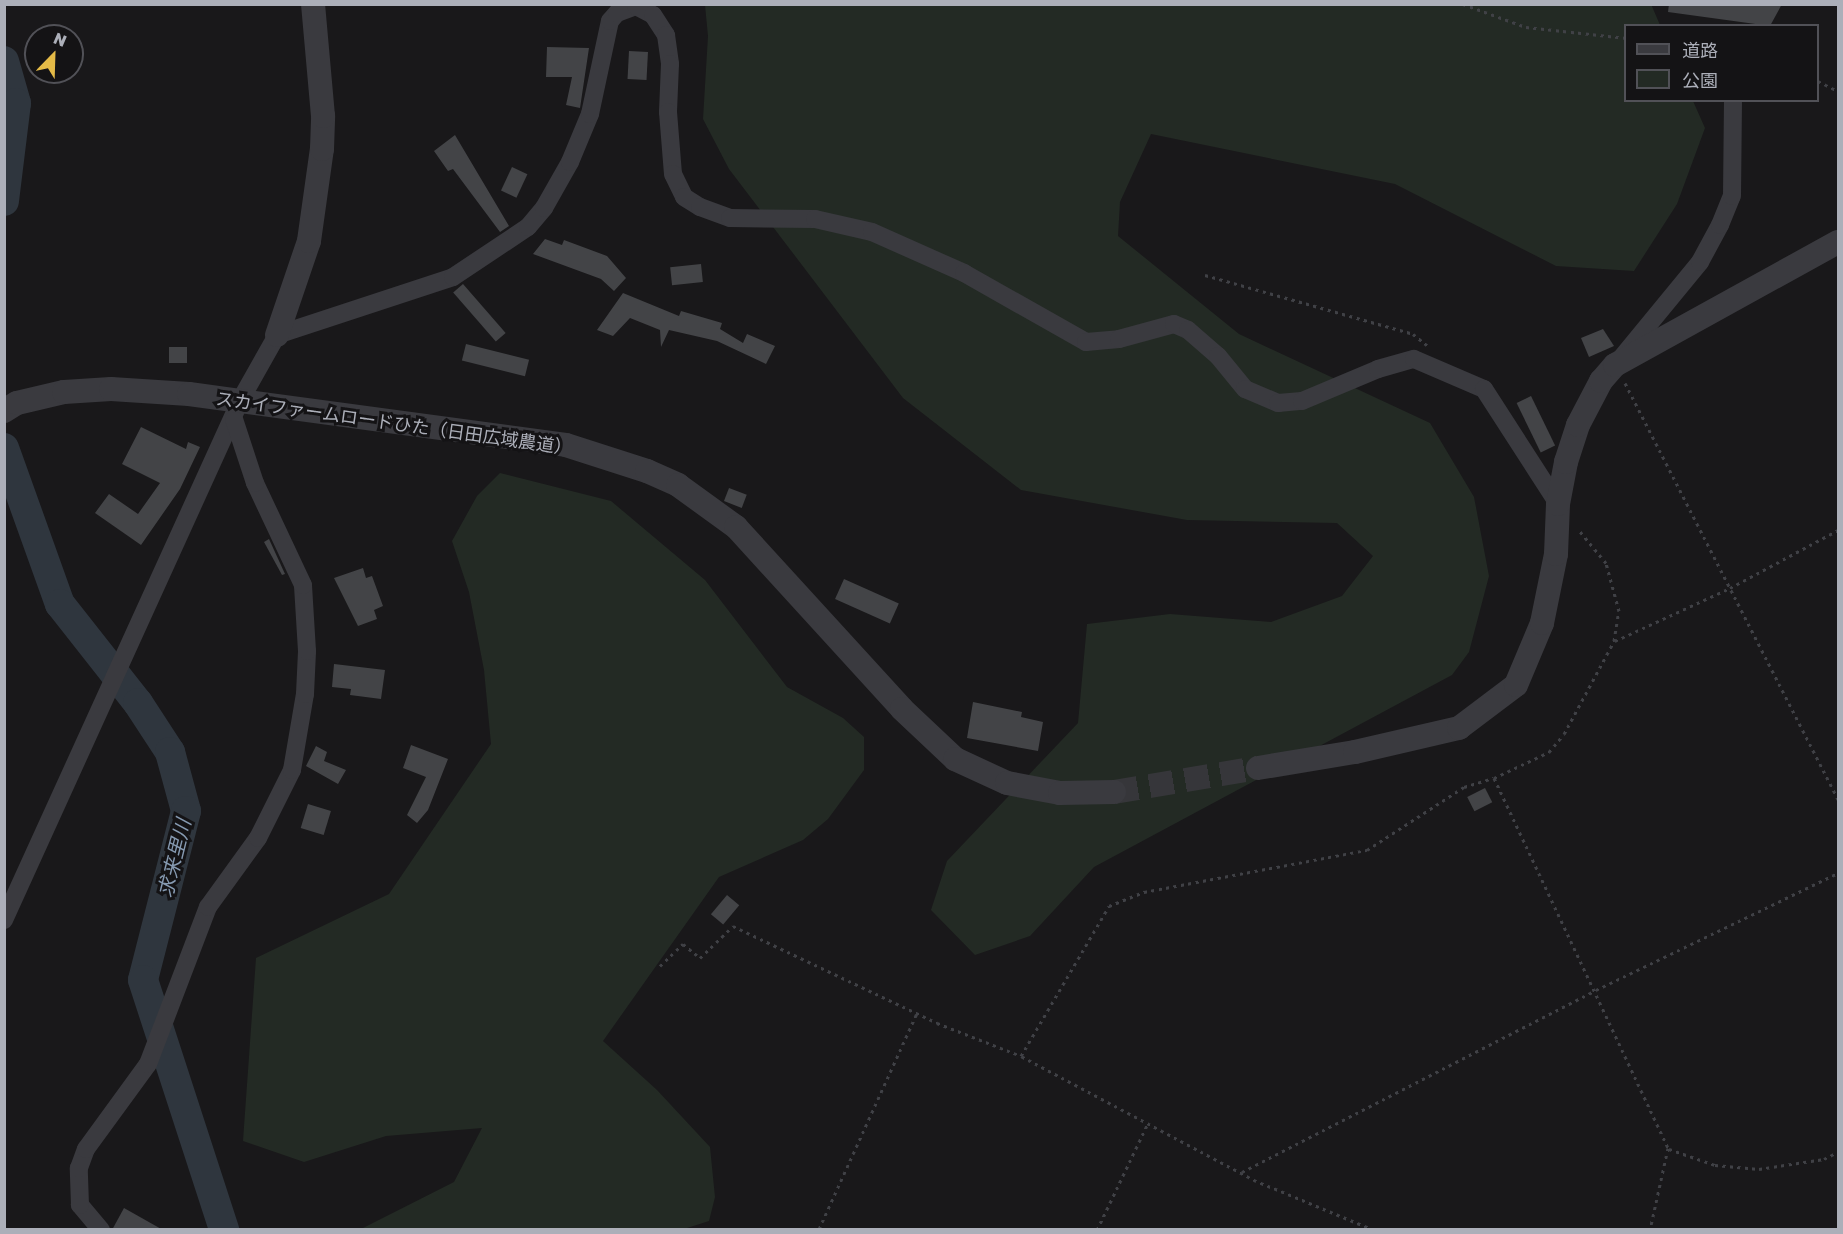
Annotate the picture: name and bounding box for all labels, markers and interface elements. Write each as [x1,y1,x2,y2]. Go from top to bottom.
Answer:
north arrow [24,24,84,84]
legend [1624,24,1819,102]
text: N [51,28,70,51]
text: 道路 [1682,39,1718,61]
text: 公園 [1682,69,1718,91]
street label: スカイファームロードひた（日田広域農道） [214,387,574,459]
water label: 求来里川 [153,816,195,900]

